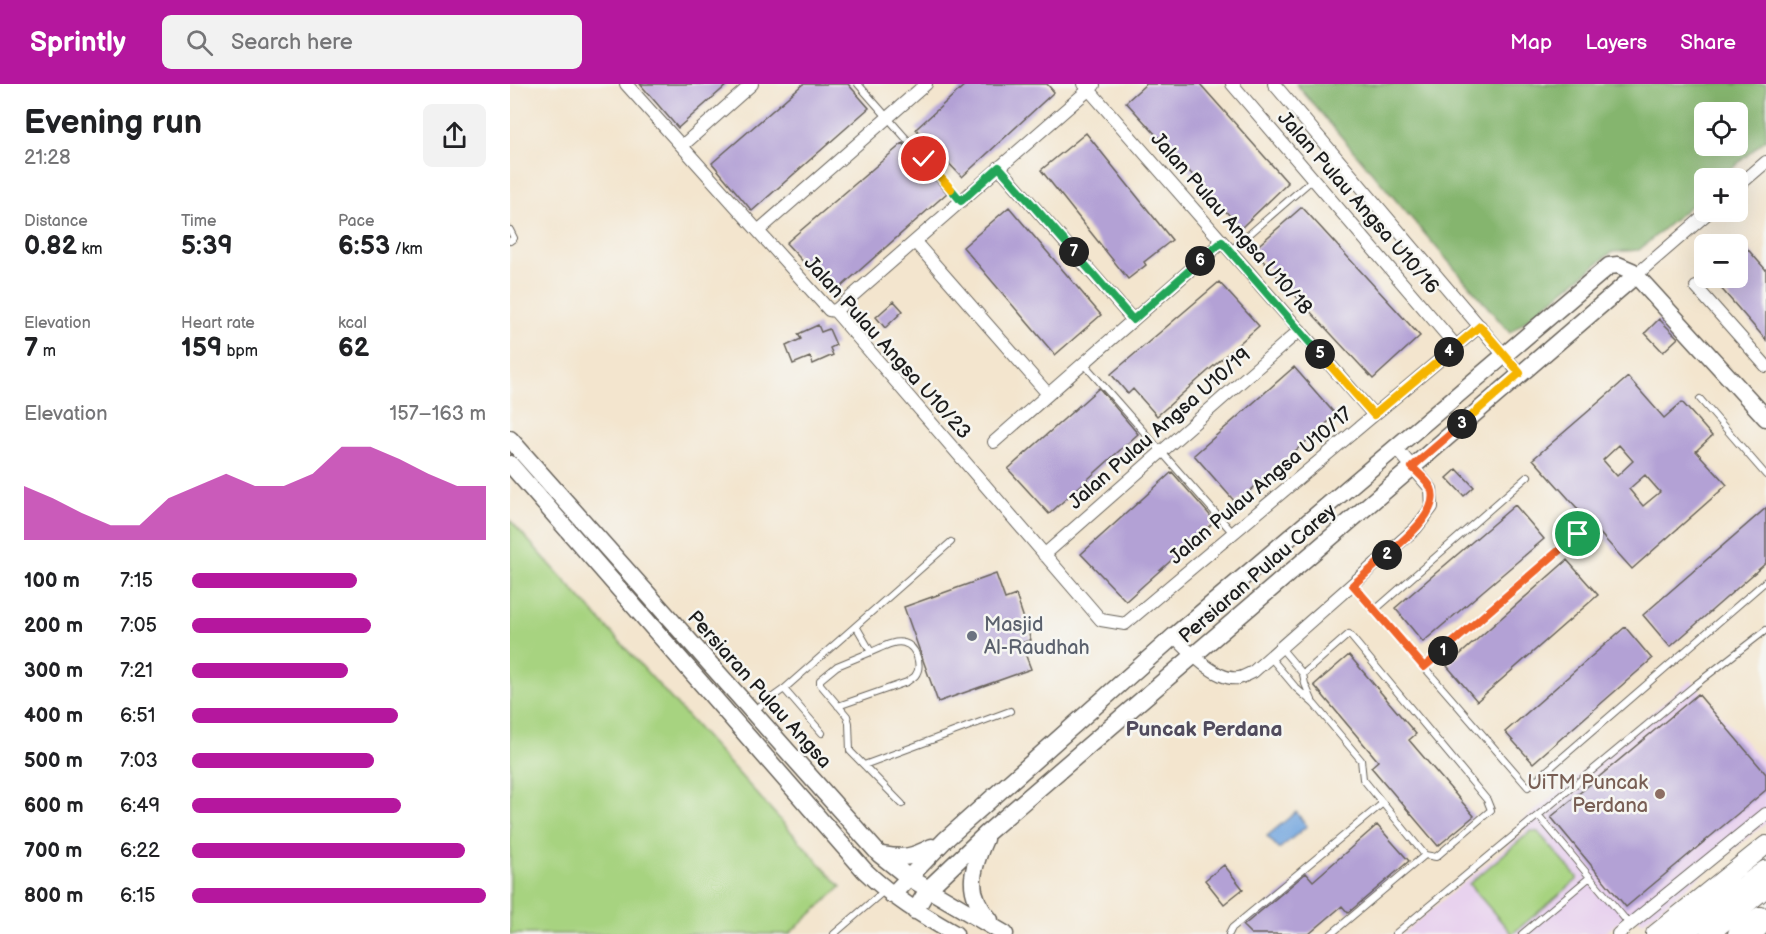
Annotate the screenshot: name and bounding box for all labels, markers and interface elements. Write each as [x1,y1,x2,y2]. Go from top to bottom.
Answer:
search box [162,15,582,69]
text: Sprintly [30,26,126,59]
icon: search [183,26,216,59]
text: Search here [231,29,353,56]
text: Map [1510,30,1552,55]
text: Layers [1585,30,1647,55]
text: Share [1680,30,1736,55]
map controls [1694,102,1748,288]
button: locate [1694,102,1748,156]
text: Evening run [24,103,202,143]
button: share [423,104,486,167]
street label: Jalan Pulau Angsa U10/16 [1272,106,1444,299]
street label: Jalan Pulau Angsa U10/18 [1145,128,1317,320]
pin [898,133,949,184]
icon: check [907,142,940,175]
text: 21:28 [24,146,71,170]
button: + [1694,168,1748,222]
text: Distance [24,212,88,231]
text: Time [181,212,216,231]
text: Pace [338,212,374,231]
text: 0.82 [24,231,77,262]
text: 5:39 [181,231,233,262]
text: 6:53 [338,231,390,262]
button: − [1694,234,1748,288]
pin: 7 [1059,237,1089,267]
text: km [77,240,103,259]
text: /km [390,240,423,259]
text: 7 [1070,242,1078,261]
pin: 6 [1185,246,1215,276]
street label: Jalan Pulau Angsa U10/23 [799,251,976,444]
text: 6 [1195,251,1205,270]
text: Elevation [24,314,91,333]
text: Heart rate [181,314,255,333]
text: kcal [338,314,367,333]
text: 7 [24,333,38,364]
text: 159 [181,333,222,364]
text: 62 [338,333,369,364]
pin: 4 [1434,337,1464,367]
pin: 5 [1305,339,1335,369]
text: m [38,342,56,361]
text: bpm [222,342,258,361]
text: 4 [1444,342,1454,361]
street label: Jalan Pulau Angsa U10/19 [1064,343,1256,514]
text: 5 [1315,344,1325,363]
text: Elevation [24,402,107,426]
text: 157–163 m [390,402,486,426]
street label: Jalan Pulau Angsa U10/17 [1164,402,1357,570]
pin: 3 [1447,409,1477,439]
text: 3 [1457,414,1467,433]
street label: Persiaran Pulau Carey [1174,499,1341,649]
pin [1552,508,1603,559]
icon: arrive [1561,517,1594,550]
pin: 2 [1372,540,1402,570]
text: 2 [1382,545,1392,564]
text: 100 m [24,569,80,593]
text: 7:15 [120,569,153,593]
street label: Persiaran Pulau Angsa [682,606,836,773]
place label: Masjid Al-Raudhah [984,613,1090,660]
text: 200 m [24,614,83,638]
text: 7:05 [120,614,157,638]
marker: Masjid Al-Raudhah [965,629,979,643]
pin: 1 [1428,636,1458,666]
text: 1 [1440,641,1446,660]
text: 300 m [24,659,83,683]
text: 7:21 [120,659,153,683]
text: 400 m [24,704,83,728]
text: 6:51 [120,704,155,728]
district label: Puncak Perdana [1125,717,1283,742]
text: 500 m [24,749,83,773]
text: 7:03 [120,749,158,773]
place label: UiTM Puncak Perdana [1527,771,1648,818]
marker: UiTM Puncak Perdana [1653,787,1667,801]
text: 600 m [24,794,84,818]
text: 6:49 [120,794,160,818]
text: 700 m [24,839,82,863]
text: 6:22 [120,839,160,863]
text: 800 m [24,884,83,908]
text: 6:15 [120,884,155,908]

